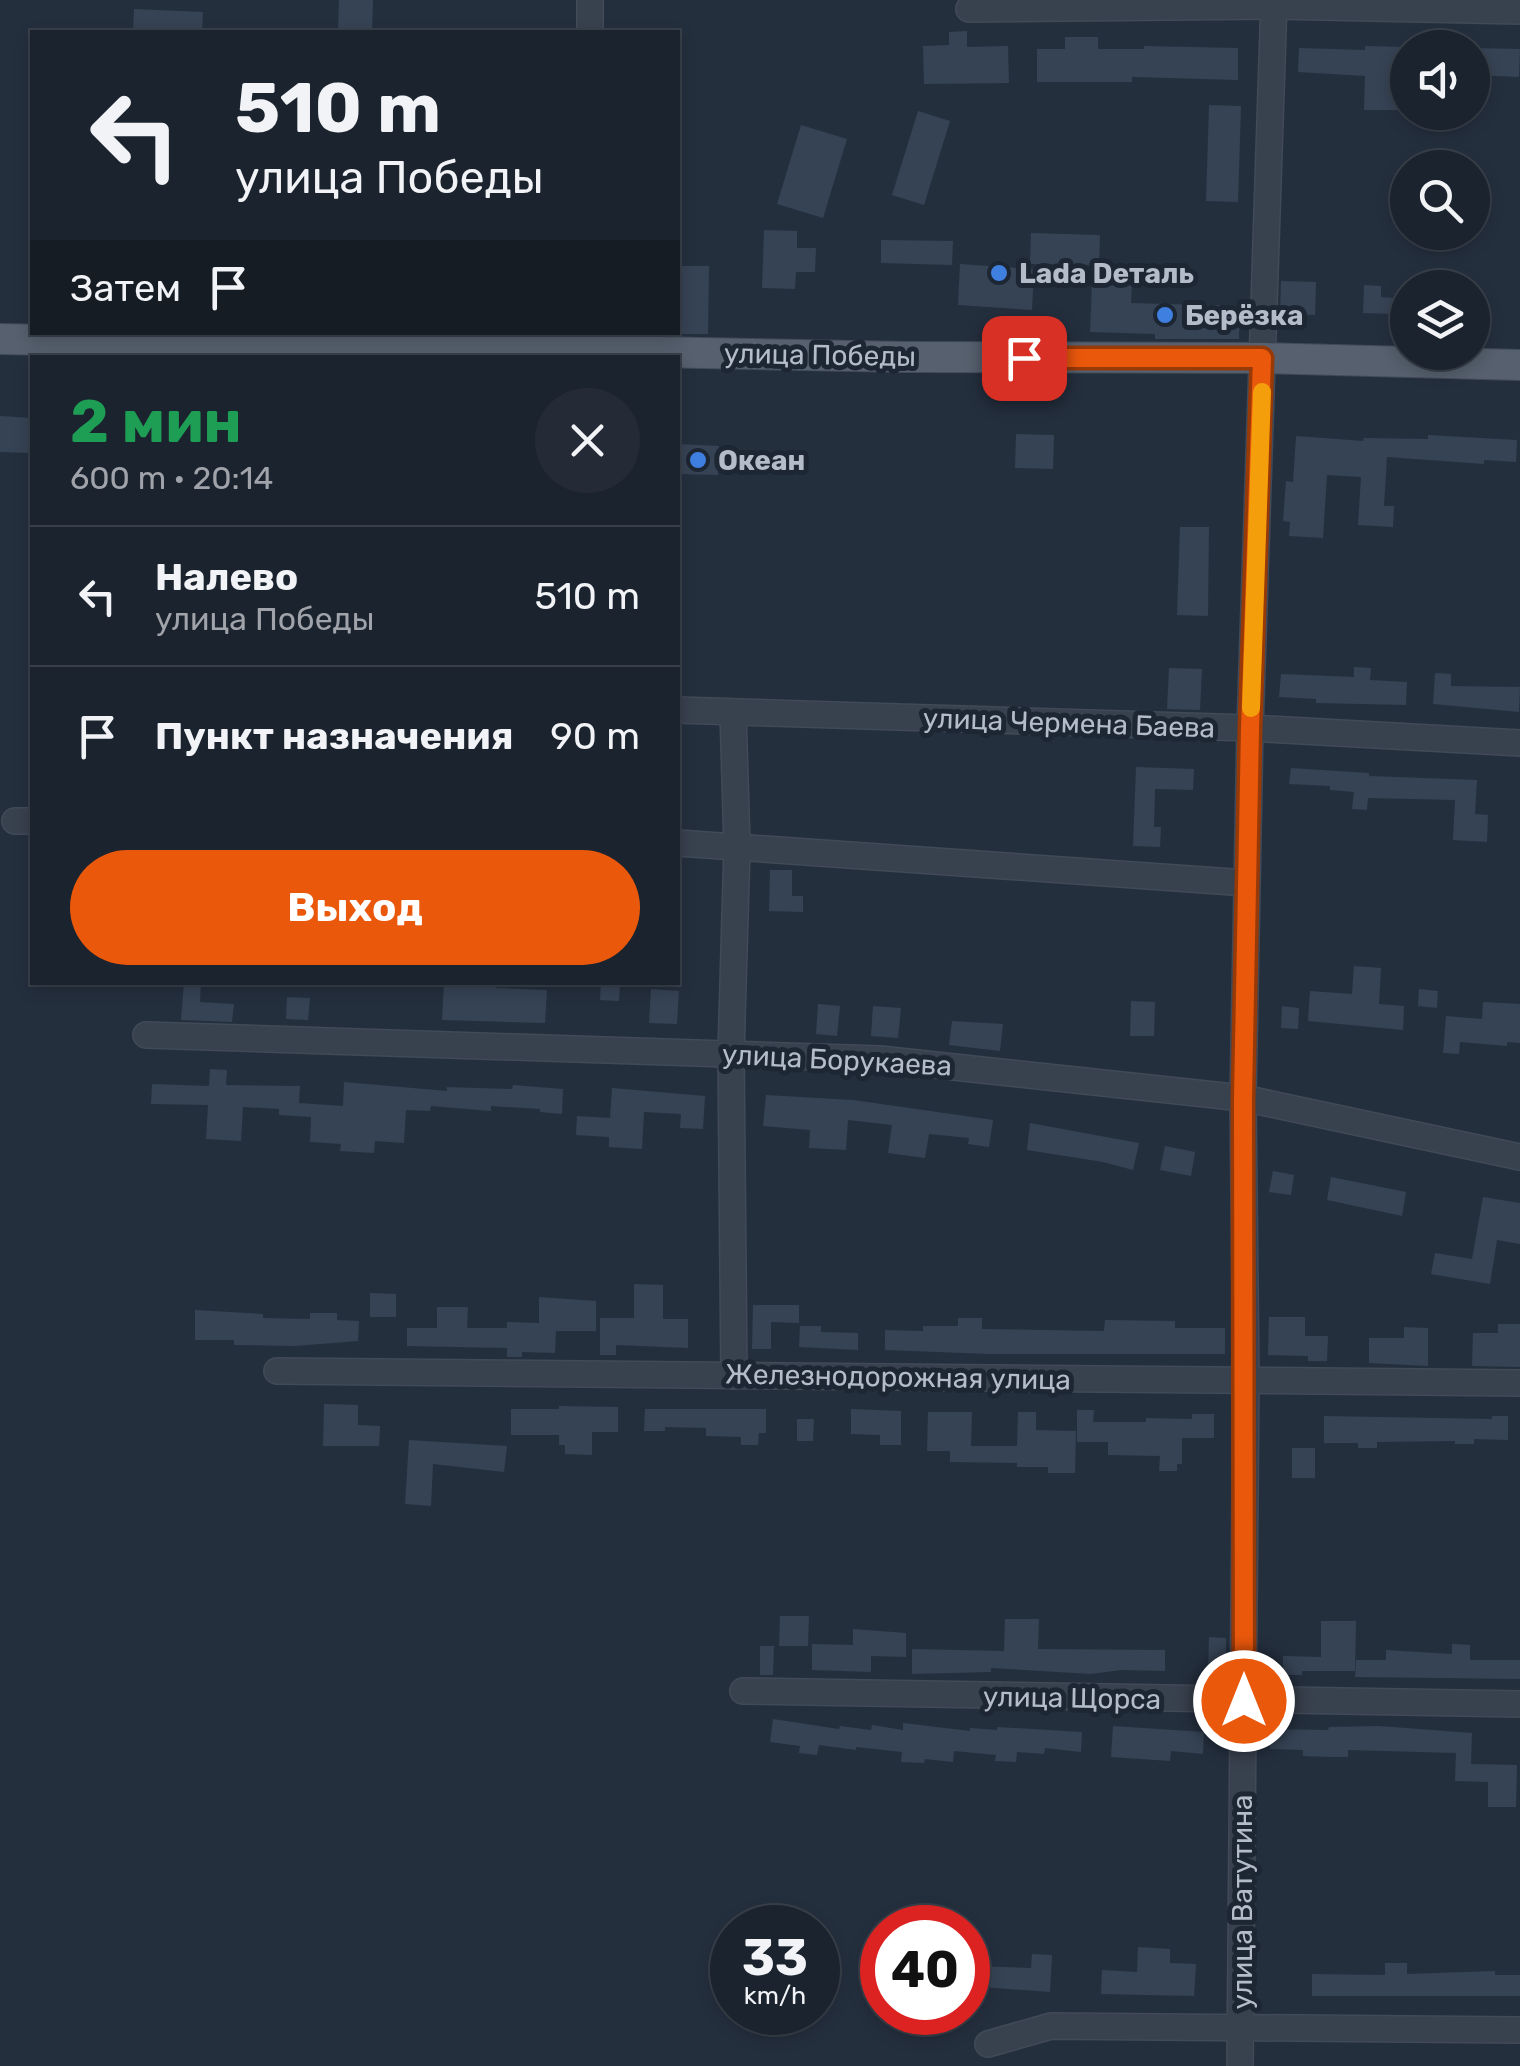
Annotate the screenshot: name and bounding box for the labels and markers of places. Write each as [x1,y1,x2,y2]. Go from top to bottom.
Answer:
place label: Lada Dеталь [1019,257,1194,290]
marker: Lada Dеталь [988,262,1010,284]
place label: Берёзка [1185,299,1303,332]
marker: Берёзка [1154,304,1176,326]
pin [982,316,1067,401]
place label: Океан [718,444,805,477]
marker: Океан [687,449,709,471]

